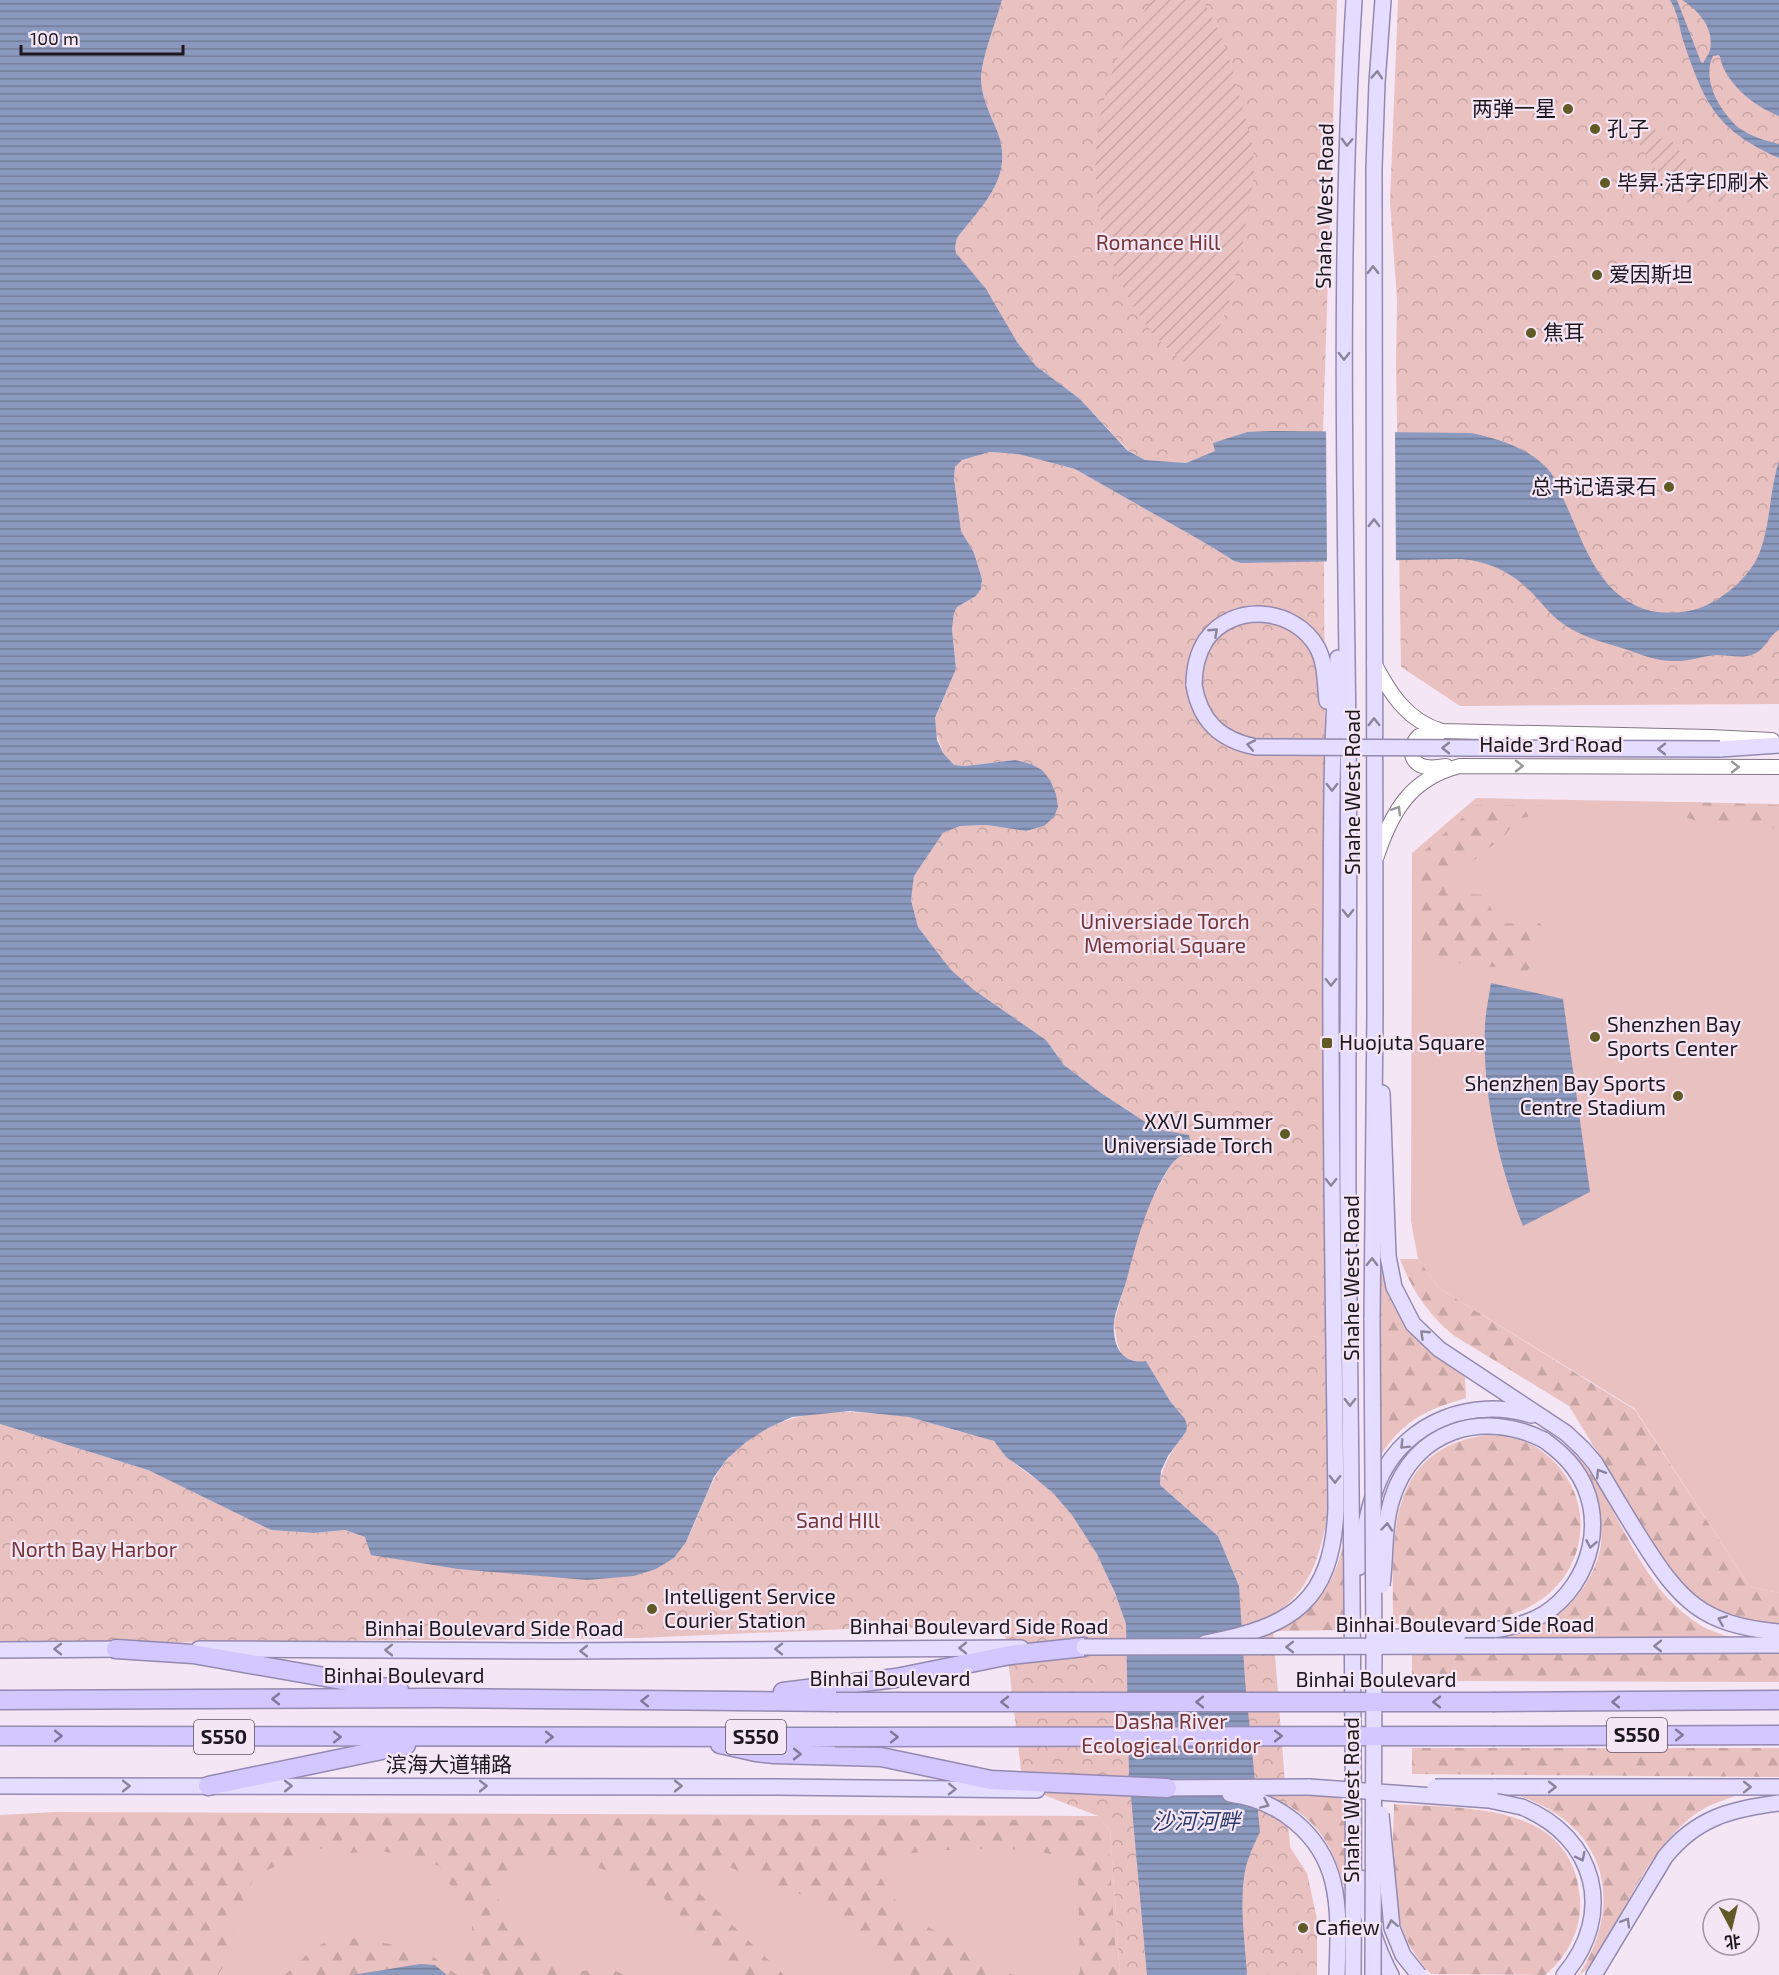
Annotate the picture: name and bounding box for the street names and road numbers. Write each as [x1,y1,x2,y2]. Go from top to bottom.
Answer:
street label: Shahe West Road [1310,123,1337,289]
street label: Shahe West Road [1339,709,1364,875]
street label: Haide 3rd Road [1479,731,1623,756]
street label: Shahe West Road [1338,1195,1363,1361]
street label: Binhai Boulevard Side Road [1335,1611,1595,1636]
street label: Binhai Boulevard Side Road [849,1613,1109,1638]
street label: Binhai Boulevard Side Road [364,1615,624,1640]
street label: Binhai Boulevard [323,1662,485,1687]
street label: Binhai Boulevard [809,1665,971,1690]
street label: Binhai Boulevard [1295,1666,1457,1691]
street label: Shahe West Road [1338,1717,1363,1883]
road number: S550 [1607,1718,1667,1752]
road number: S550 [194,1720,254,1754]
road number: S550 [726,1720,786,1754]
street label: 滨海大道辅路 [386,1751,512,1776]

